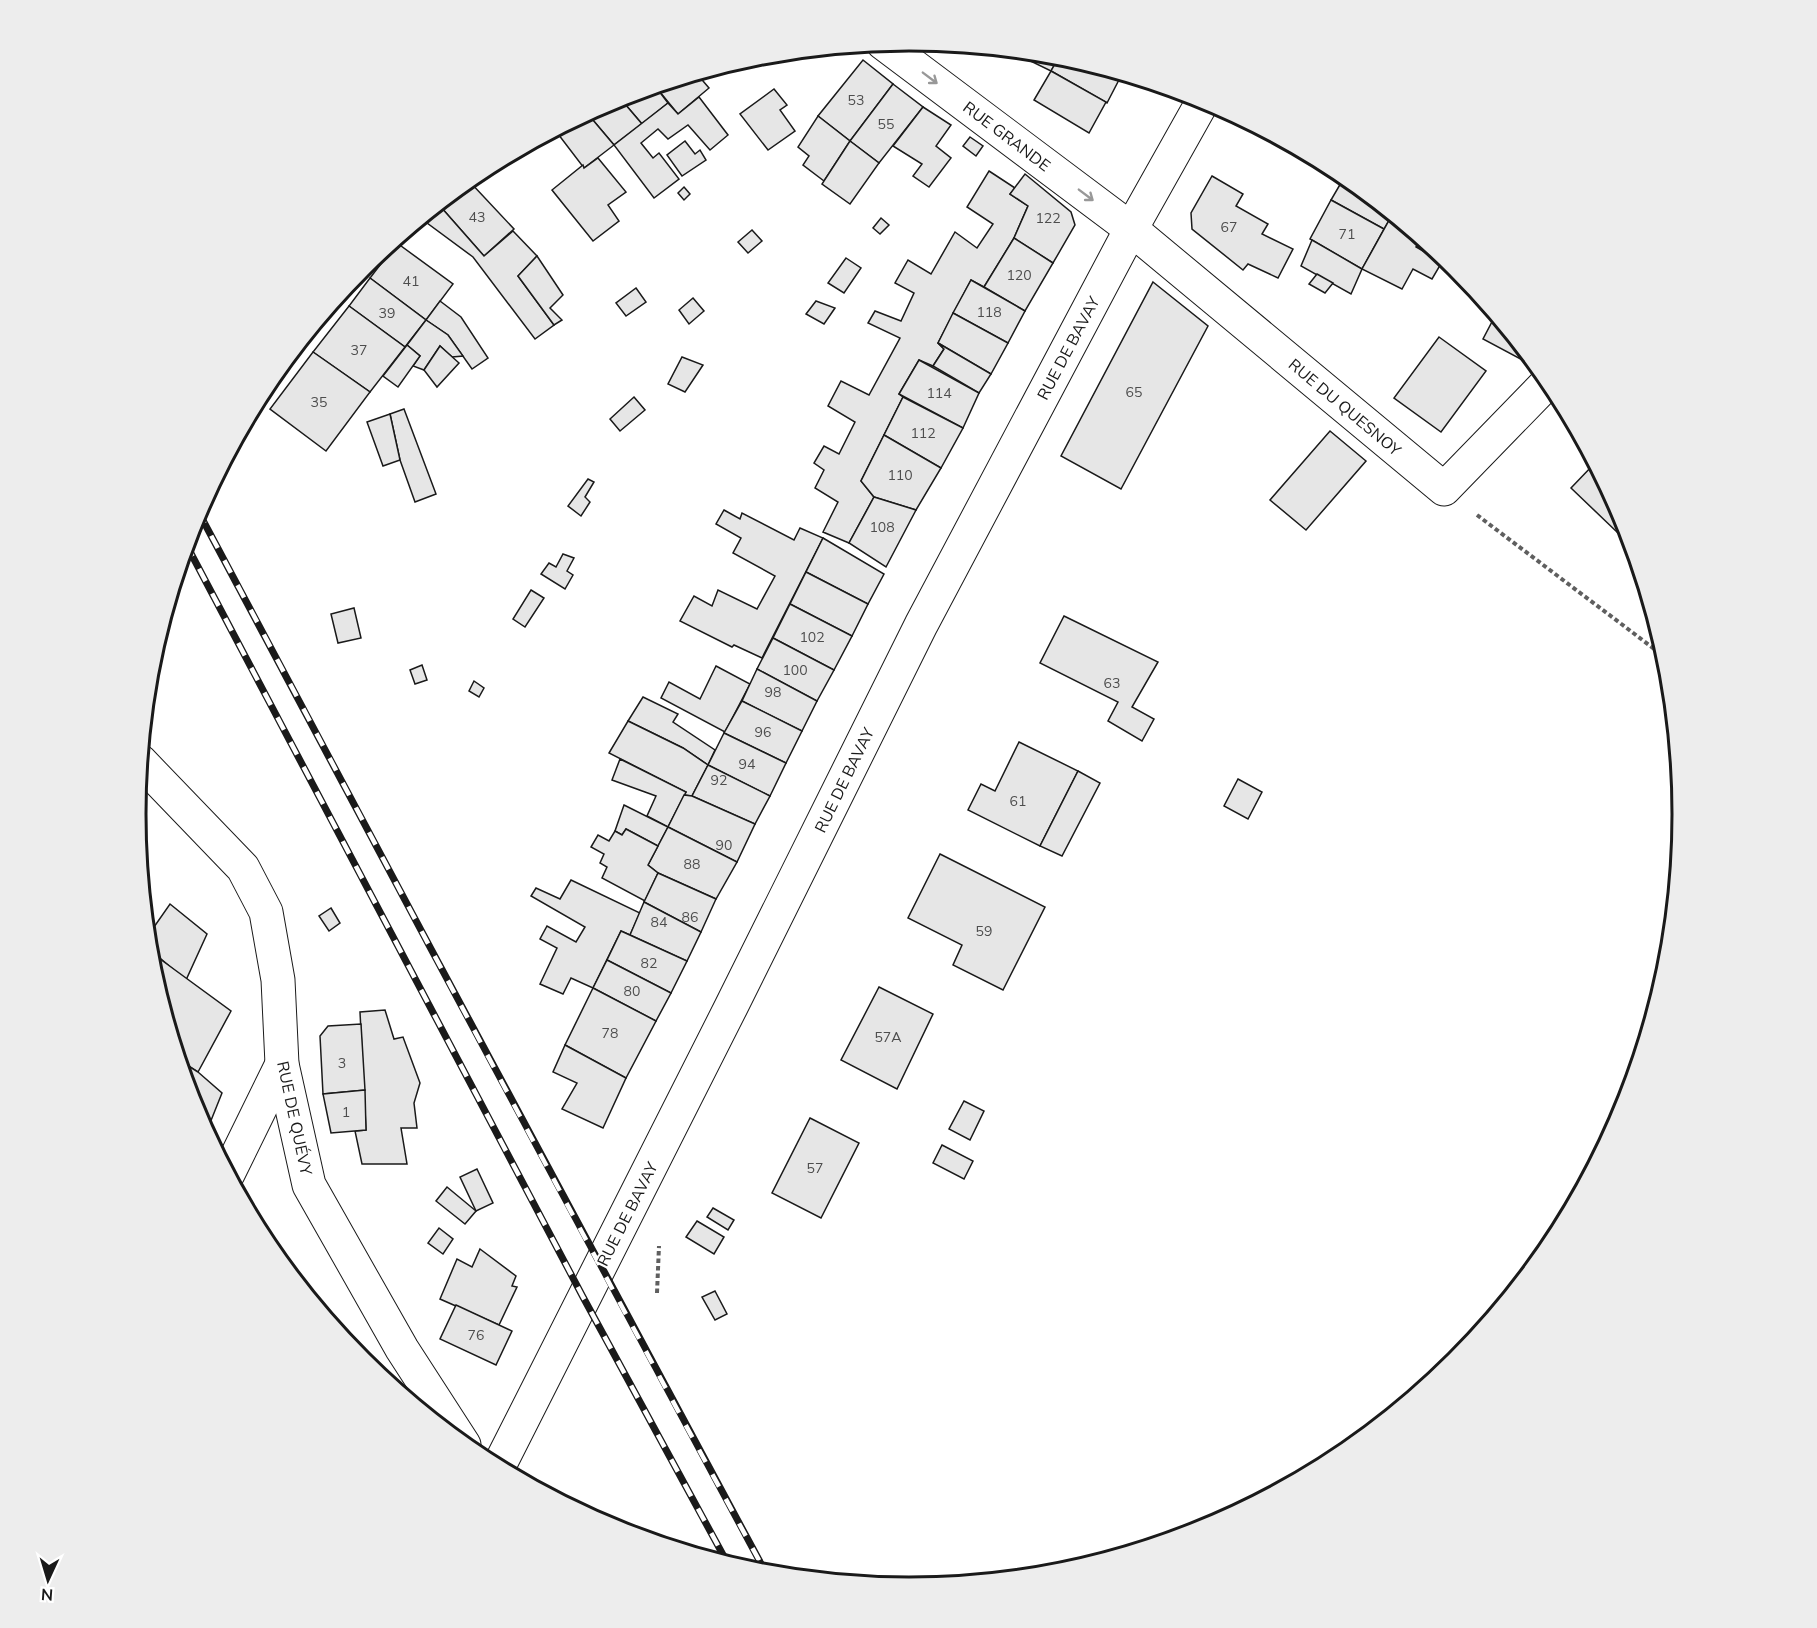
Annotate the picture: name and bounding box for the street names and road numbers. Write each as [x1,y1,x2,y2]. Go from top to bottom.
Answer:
street label: RUE GRANDE [959,97,1055,175]
street label: RUE DE BAVAY [1032,293,1104,403]
street label: RUE DU QUESNOY [1285,354,1406,460]
street label: RUE DE BAVAY [810,724,878,836]
street label: RUE DE QUÉVY [273,1059,317,1177]
street label: RUE DE BAVAY [592,1158,662,1269]

